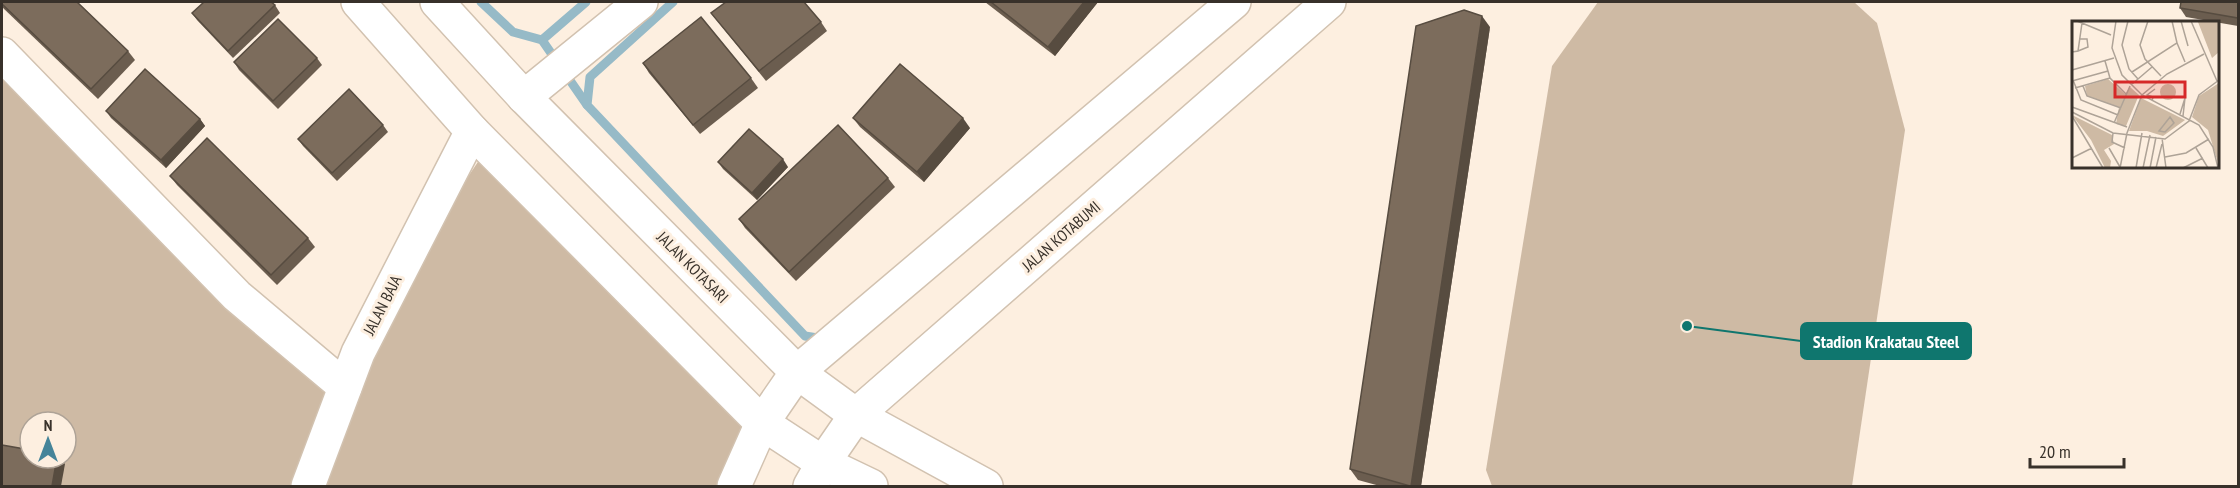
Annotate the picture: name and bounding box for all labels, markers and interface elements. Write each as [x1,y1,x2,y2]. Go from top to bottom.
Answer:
inset map [2072,21,2219,168]
street label: JALAN KOTABUMI [1017,197,1104,276]
street label: JALAN KOTASARI [652,226,733,307]
street label: JALAN BAJA [358,271,406,339]
callout: Stadion Krakatau Steel [1801,323,1971,359]
text: Stadion Krakatau Steel [1813,330,1960,353]
north arrow [18,410,78,470]
text: N [44,415,52,435]
scale bar [2030,431,2124,469]
text: 20 m [2039,440,2071,463]

